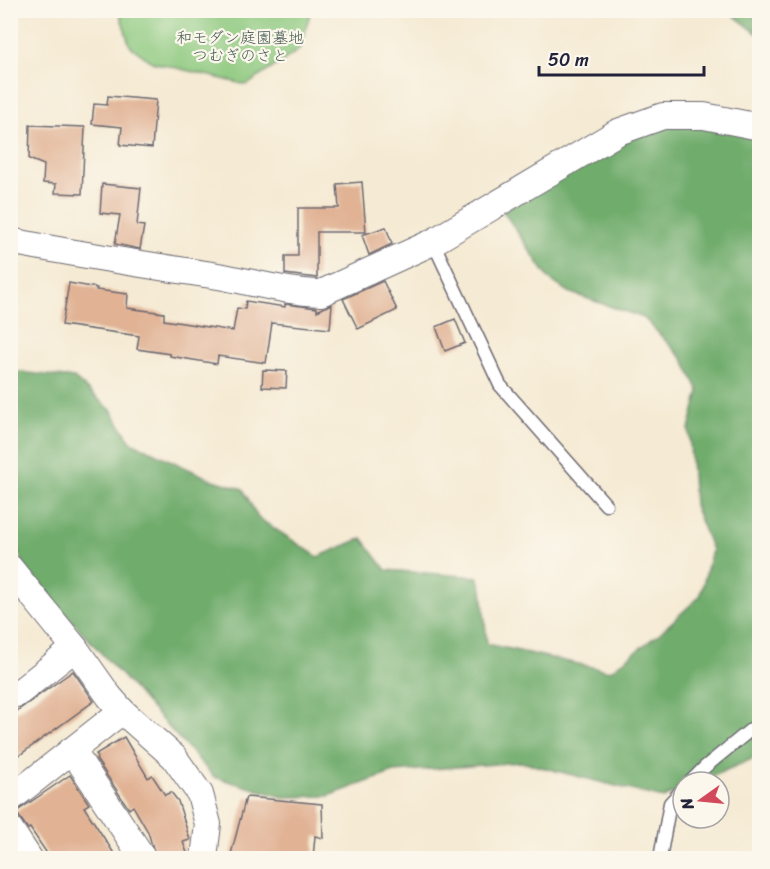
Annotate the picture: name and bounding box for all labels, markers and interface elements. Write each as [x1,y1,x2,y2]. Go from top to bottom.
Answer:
park label: 和モダン庭園墓地 つむぎのさと [176,23,304,70]
scale bar [539,39,704,77]
text: 50 m [548,44,589,76]
north arrow [671,770,731,830]
text: N [671,794,703,814]

